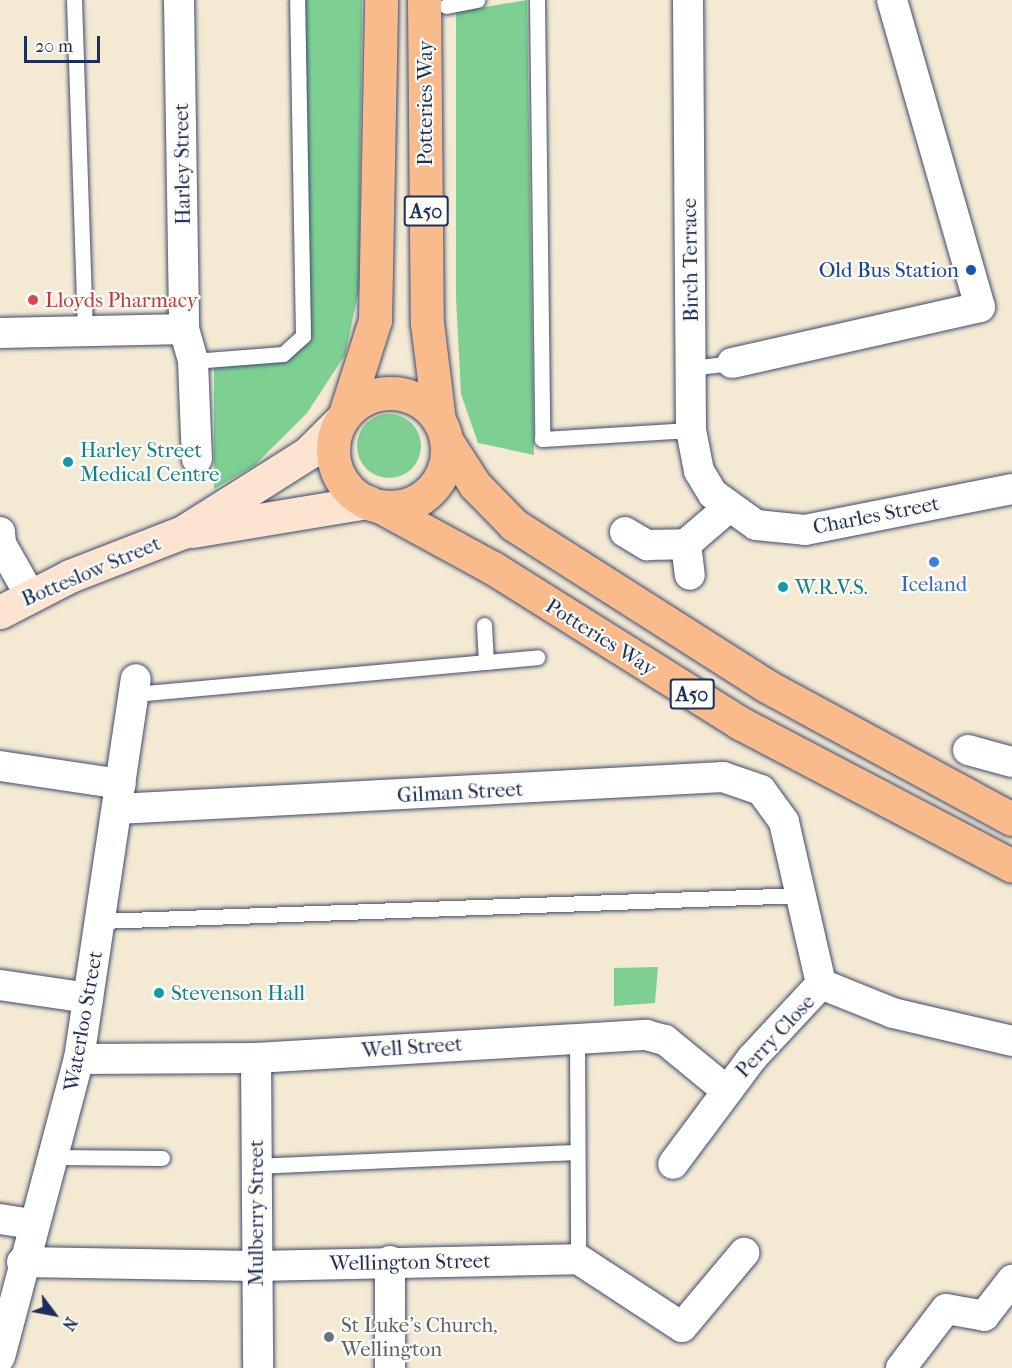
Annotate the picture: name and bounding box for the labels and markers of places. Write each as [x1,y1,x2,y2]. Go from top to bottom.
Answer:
place label: Old Bus Station [819,257,959,283]
marker: Old Bus Station [964,263,978,277]
place label: Lloyds Pharmacy [45,287,198,313]
marker: Lloyds Pharmacy [26,293,40,307]
place label: Harley Street Medical Centre [80,437,219,487]
marker: Harley Street Medical Centre [61,455,75,469]
marker: Iceland [927,555,941,569]
place label: Iceland [901,571,967,597]
place label: W.R.V.S. [795,574,868,600]
marker: W.R.V.S. [776,580,790,594]
place label: Stevenson Hall [171,980,305,1006]
marker: Stevenson Hall [152,986,166,1000]
place label: St Luke's Church, Wellington [341,1312,498,1362]
marker: St Luke's Church, Wellington [322,1330,336,1344]

